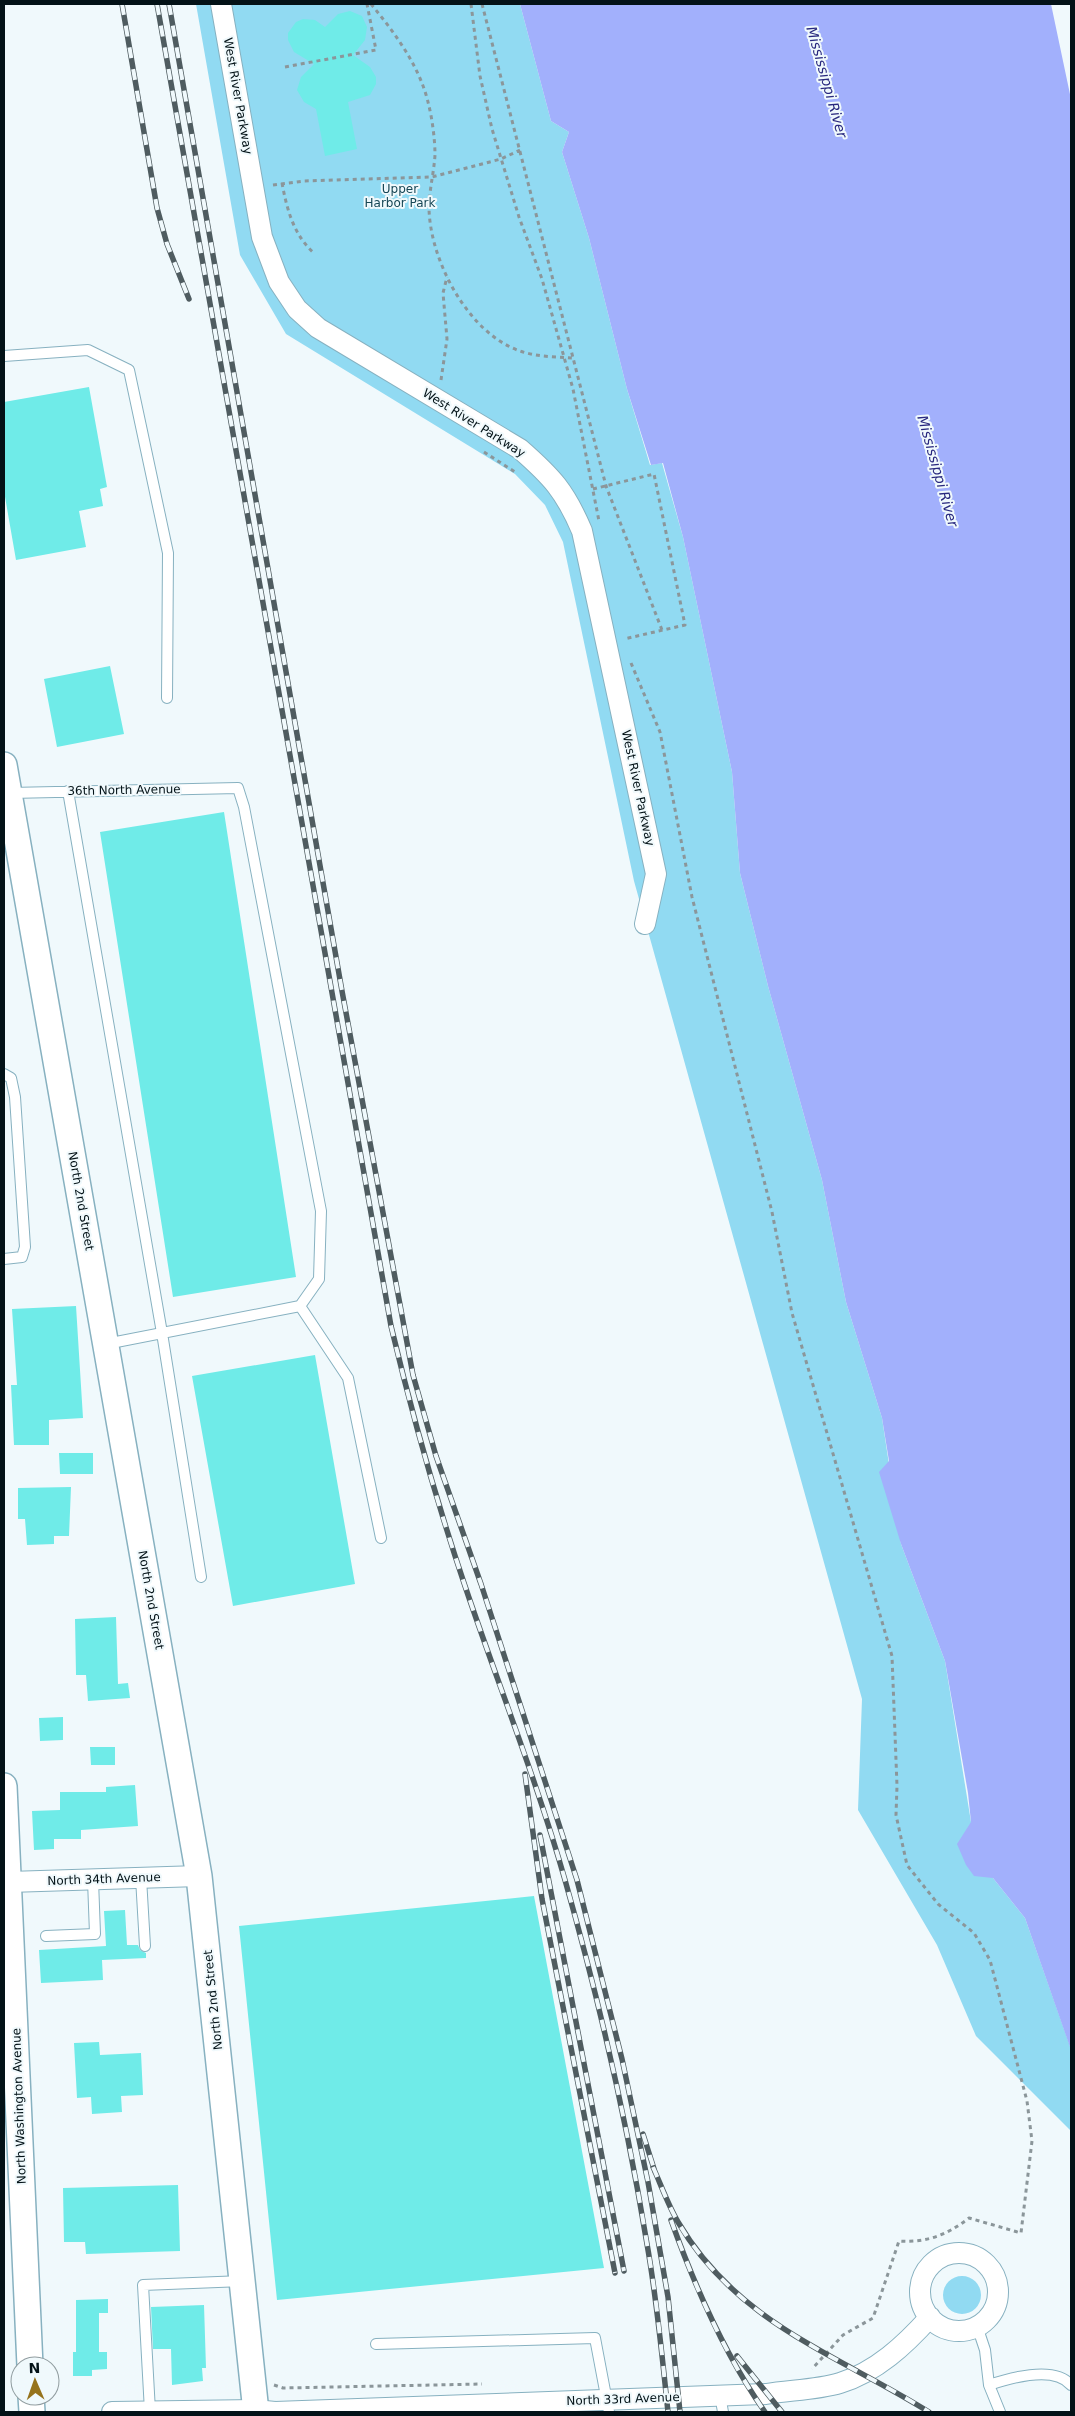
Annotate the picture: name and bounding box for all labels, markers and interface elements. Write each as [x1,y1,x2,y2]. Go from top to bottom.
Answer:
water label: Mississippi River [803,24,851,141]
street label: West River Parkway [221,36,255,156]
park label: Upper Harbor Park [365,182,436,210]
street label: West River Parkway [420,386,528,460]
water label: Mississippi River [914,413,962,530]
street label: West River Parkway [619,729,657,847]
street label: 36th North Avenue [67,782,181,798]
street label: North 2nd Street [65,1150,97,1252]
street label: North 2nd Street [135,1549,167,1651]
street label: North 34th Avenue [47,1870,161,1888]
street label: North 2nd Street [201,1949,225,2051]
street label: North Washington Avenue [9,2028,29,2184]
north arrow [10,2356,60,2406]
text: N [28,2360,41,2376]
street label: North 33rd Avenue [566,2390,680,2408]

